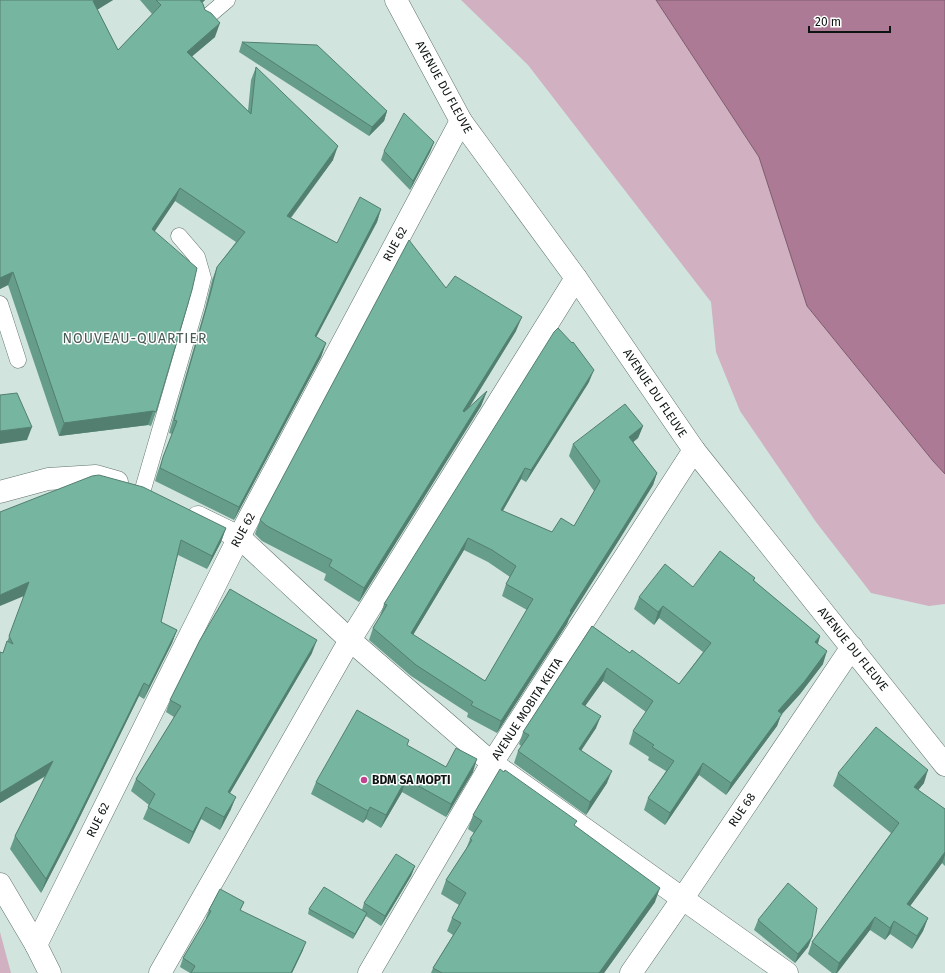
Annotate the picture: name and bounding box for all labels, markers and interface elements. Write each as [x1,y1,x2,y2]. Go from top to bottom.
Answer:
scale bar [809,8,890,34]
text: 20 m [815,15,841,29]
street label: AVENUE DU FLEUVE [413,38,475,136]
street label: RUE 62 [380,224,410,264]
district label: NOUVEAU-QUARTIER [63,330,207,347]
street label: AVENUE DU FLEUVE [620,346,690,440]
street label: RUE 62 [228,510,258,550]
street label: AVENUE DU FLEUVE [815,604,891,694]
street label: AVENUE MOBITA KEITA [489,655,565,763]
place label: BDM SA MOPTI [372,773,451,787]
marker: BDM SA MOPTI [359,775,369,785]
street label: RUE 68 [726,790,759,830]
street label: RUE 62 [84,800,112,840]

